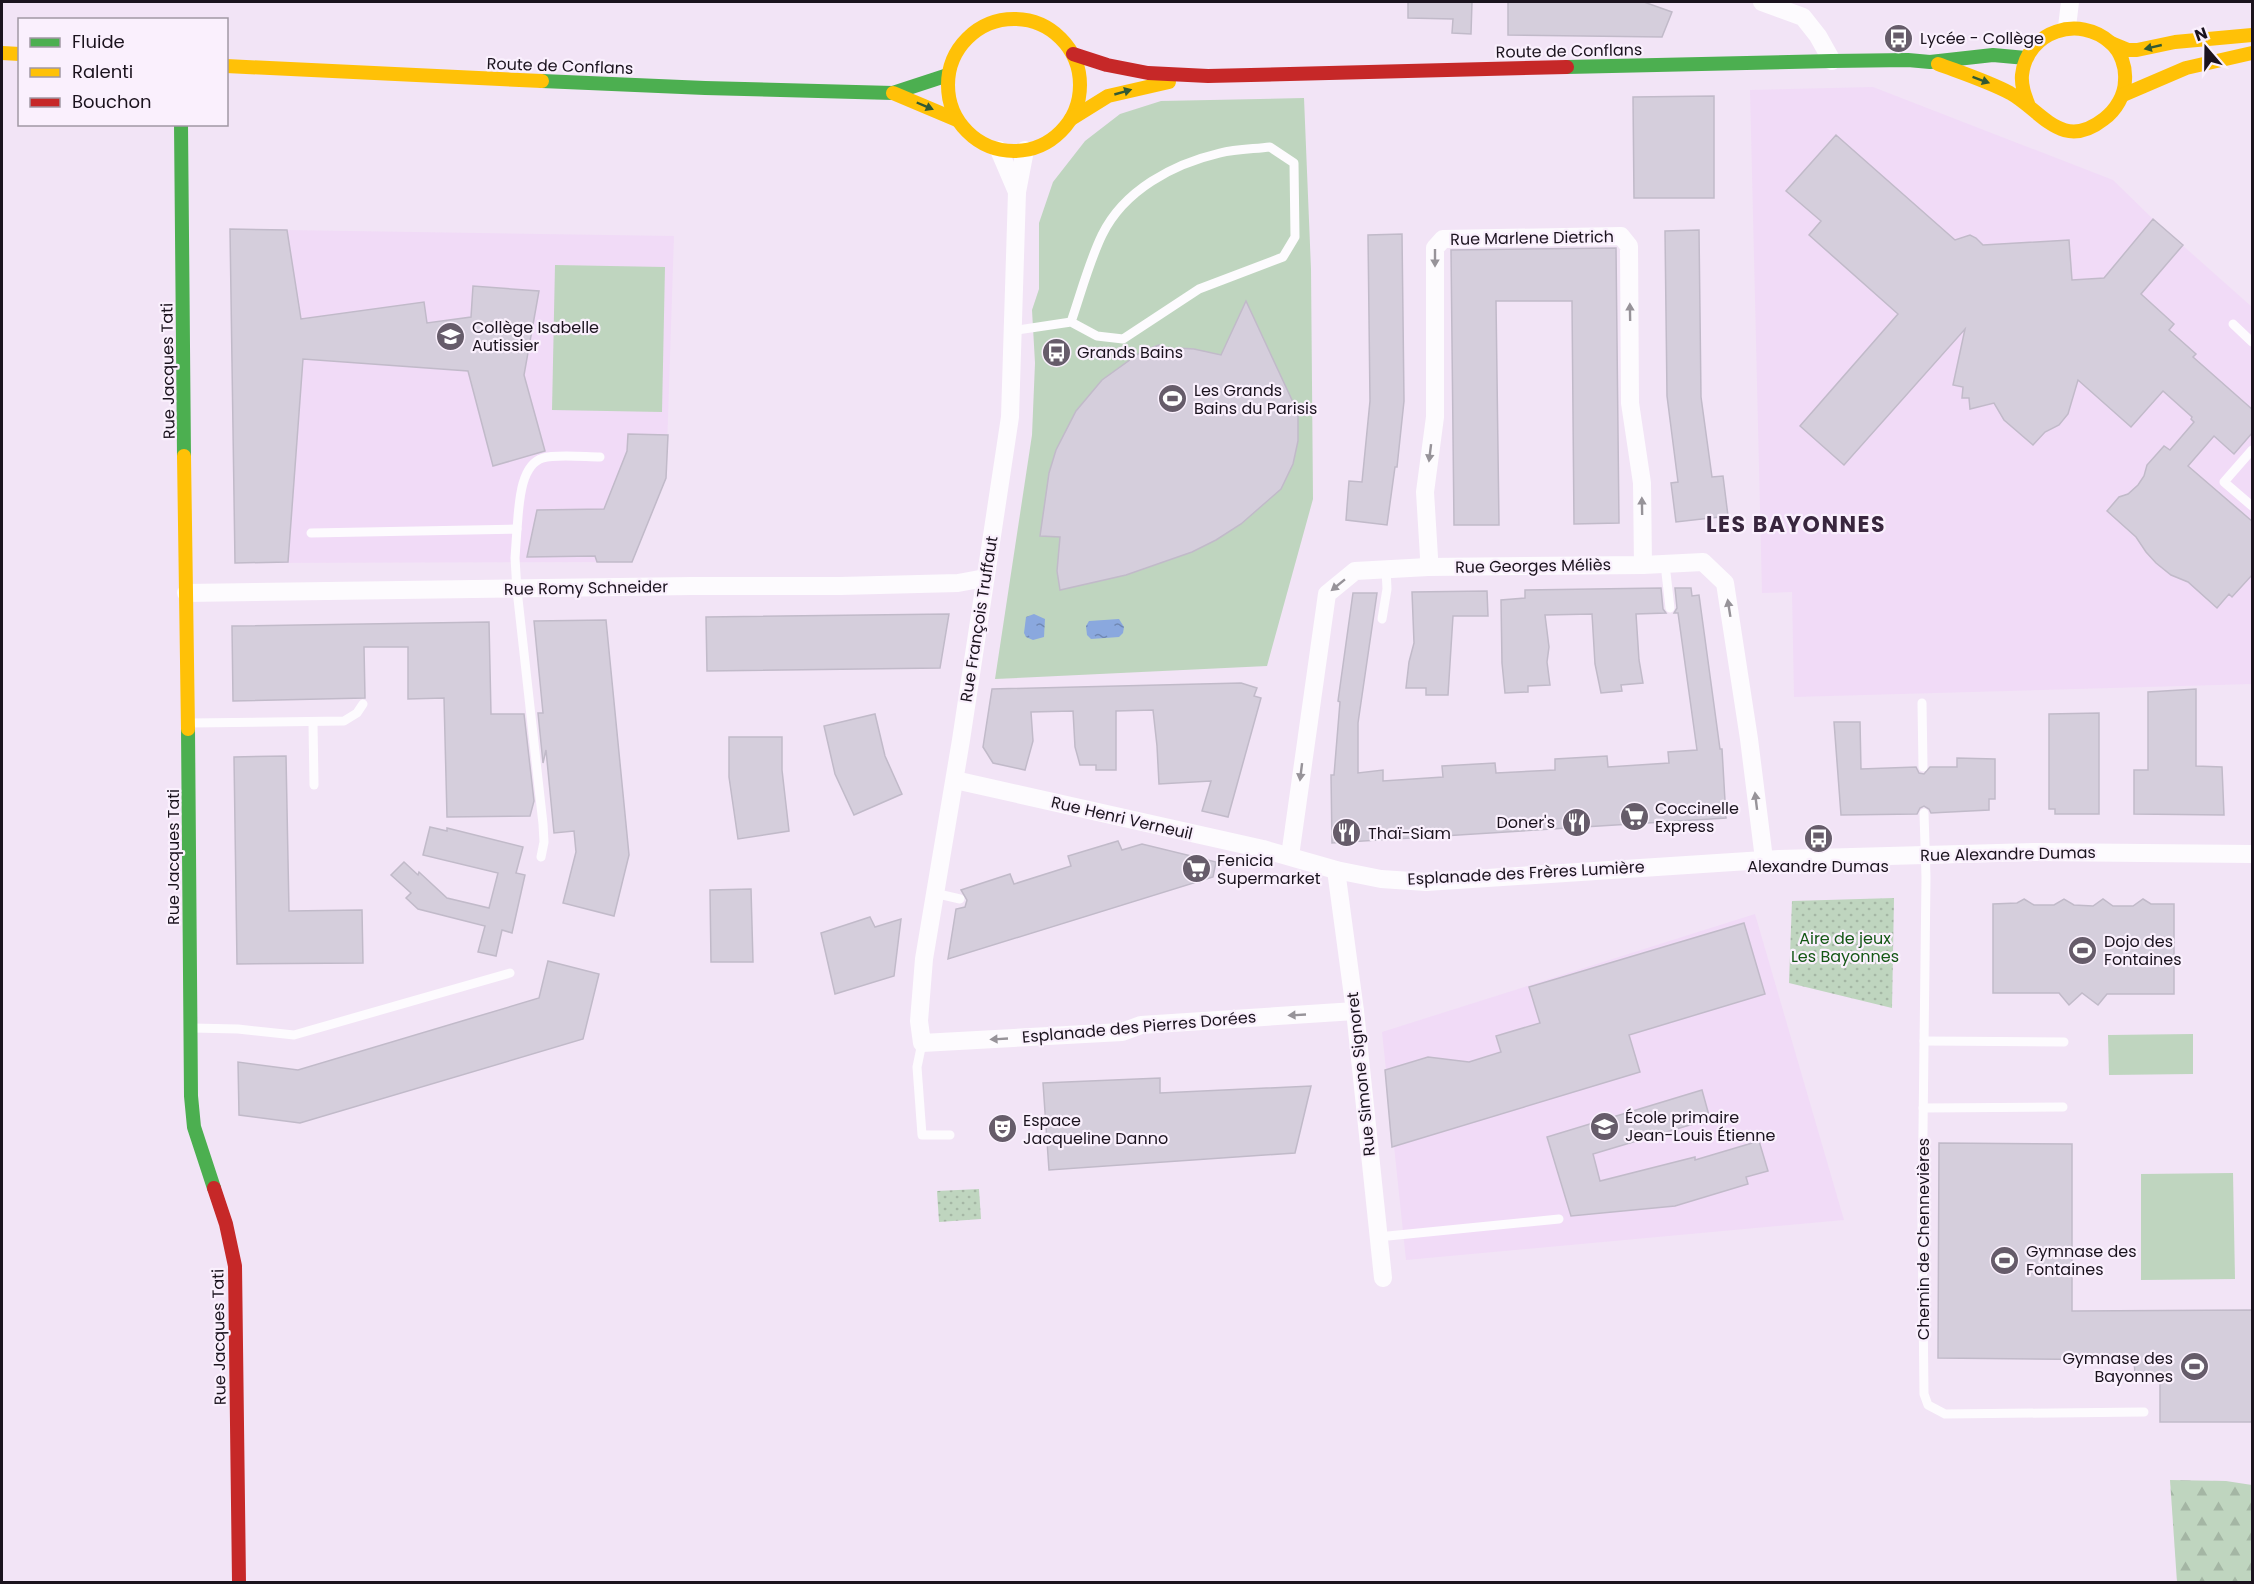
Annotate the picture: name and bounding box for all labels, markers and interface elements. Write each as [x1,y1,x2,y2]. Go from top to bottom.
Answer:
legend [18,18,228,126]
north arrow [2176,18,2236,78]
bus stop icon: Lycée - Collège [1883,22,1915,54]
text: N [2191,22,2211,47]
place label: Lycée - Collège [1920,27,2044,50]
text: Fluide [72,29,125,54]
street label: Route de Conflans [1495,38,1643,64]
one-way arrow [2143,43,2162,52]
street label: Route de Conflans [486,52,634,80]
text: Ralenti [72,59,133,84]
one-way arrow [1972,75,1990,85]
one-way arrow [1114,87,1132,96]
text: Bouchon [72,89,152,114]
one-way arrow [917,101,935,111]
street label: Rue Marlene Dietrich [1450,225,1614,251]
one-way arrow [1430,249,1440,268]
one-way arrow [1625,302,1634,321]
street label: Rue Jacques Tati [155,303,181,439]
place label: Collège Isabelle Autissier [472,316,599,357]
school or university icon: Collège Isabelle Autissier [435,320,467,352]
bus stop icon: Grands Bains [1040,336,1072,368]
place label: Grands Bains [1077,341,1183,364]
place label: Les Grands Bains du Parisis [1194,379,1317,420]
sports icon: Les Grands Bains du Parisis [1157,383,1189,415]
one-way arrow [1425,444,1435,463]
one-way arrow [1637,497,1647,516]
district label: LES BAYONNES [1706,509,1886,540]
street label: Rue François Truffaut [954,534,1004,704]
street label: Rue Georges Méliès [1455,553,1611,579]
street label: Rue Romy Schneider [504,575,668,601]
one-way arrow [1330,578,1346,591]
one-way arrow [1725,598,1734,617]
one-way arrow [1296,763,1306,782]
street label: Rue Jacques Tati [162,789,185,925]
street label: Rue Henri Verneuil [1049,791,1195,845]
one-way arrow [1752,792,1761,811]
place label: Coccinelle Express [1655,797,1739,838]
supermarket icon: Coccinelle Express [1618,801,1650,833]
restaurant icon: Doner's [1560,806,1592,838]
place label: Doner's [1496,811,1555,834]
restaurant icon: Thaï-Siam [1331,817,1363,849]
place label: Thaï-Siam [1368,822,1451,845]
bus stop icon: Alexandre Dumas [1802,822,1834,854]
street label: Rue Alexandre Dumas [1920,841,2096,867]
place label: Fenicia Supermarket [1217,849,1321,890]
supermarket icon: Fenicia Supermarket [1180,853,1212,885]
street label: Esplanade des Frères Lumière [1407,855,1645,891]
place label: Alexandre Dumas [1747,855,1889,878]
park label: Aire de jeux Les Bayonnes [1791,927,1899,968]
place label: Dojo des Fontaines [2104,930,2182,971]
sports icon: Dojo des Fontaines [2067,934,2099,966]
street label: Rue Simone Signoret [1341,991,1381,1157]
street label: Esplanade des Pierres Dorées [1021,1005,1257,1049]
one-way arrow [1288,1010,1307,1019]
one-way arrow [989,1034,1008,1043]
place label: École primaire Jean-Louis Étienne [1625,1106,1776,1147]
place label: Espace Jacqueline Danno [1023,1109,1168,1150]
school or university icon: École primaire Jean-Louis Étienne [1588,1110,1620,1142]
theatre icon: Espace Jacqueline Danno [986,1113,1018,1145]
street label: Chemin de Chennevières [1912,1138,1935,1340]
place label: Gymnase des Fontaines [2026,1240,2137,1281]
sports icon: Gymnase des Fontaines [1989,1244,2021,1276]
street label: Rue Jacques Tati [206,1269,232,1405]
place label: Gymnase des Bayonnes [2062,1347,2173,1388]
sports icon: Gymnase des Bayonnes [2178,1351,2210,1383]

